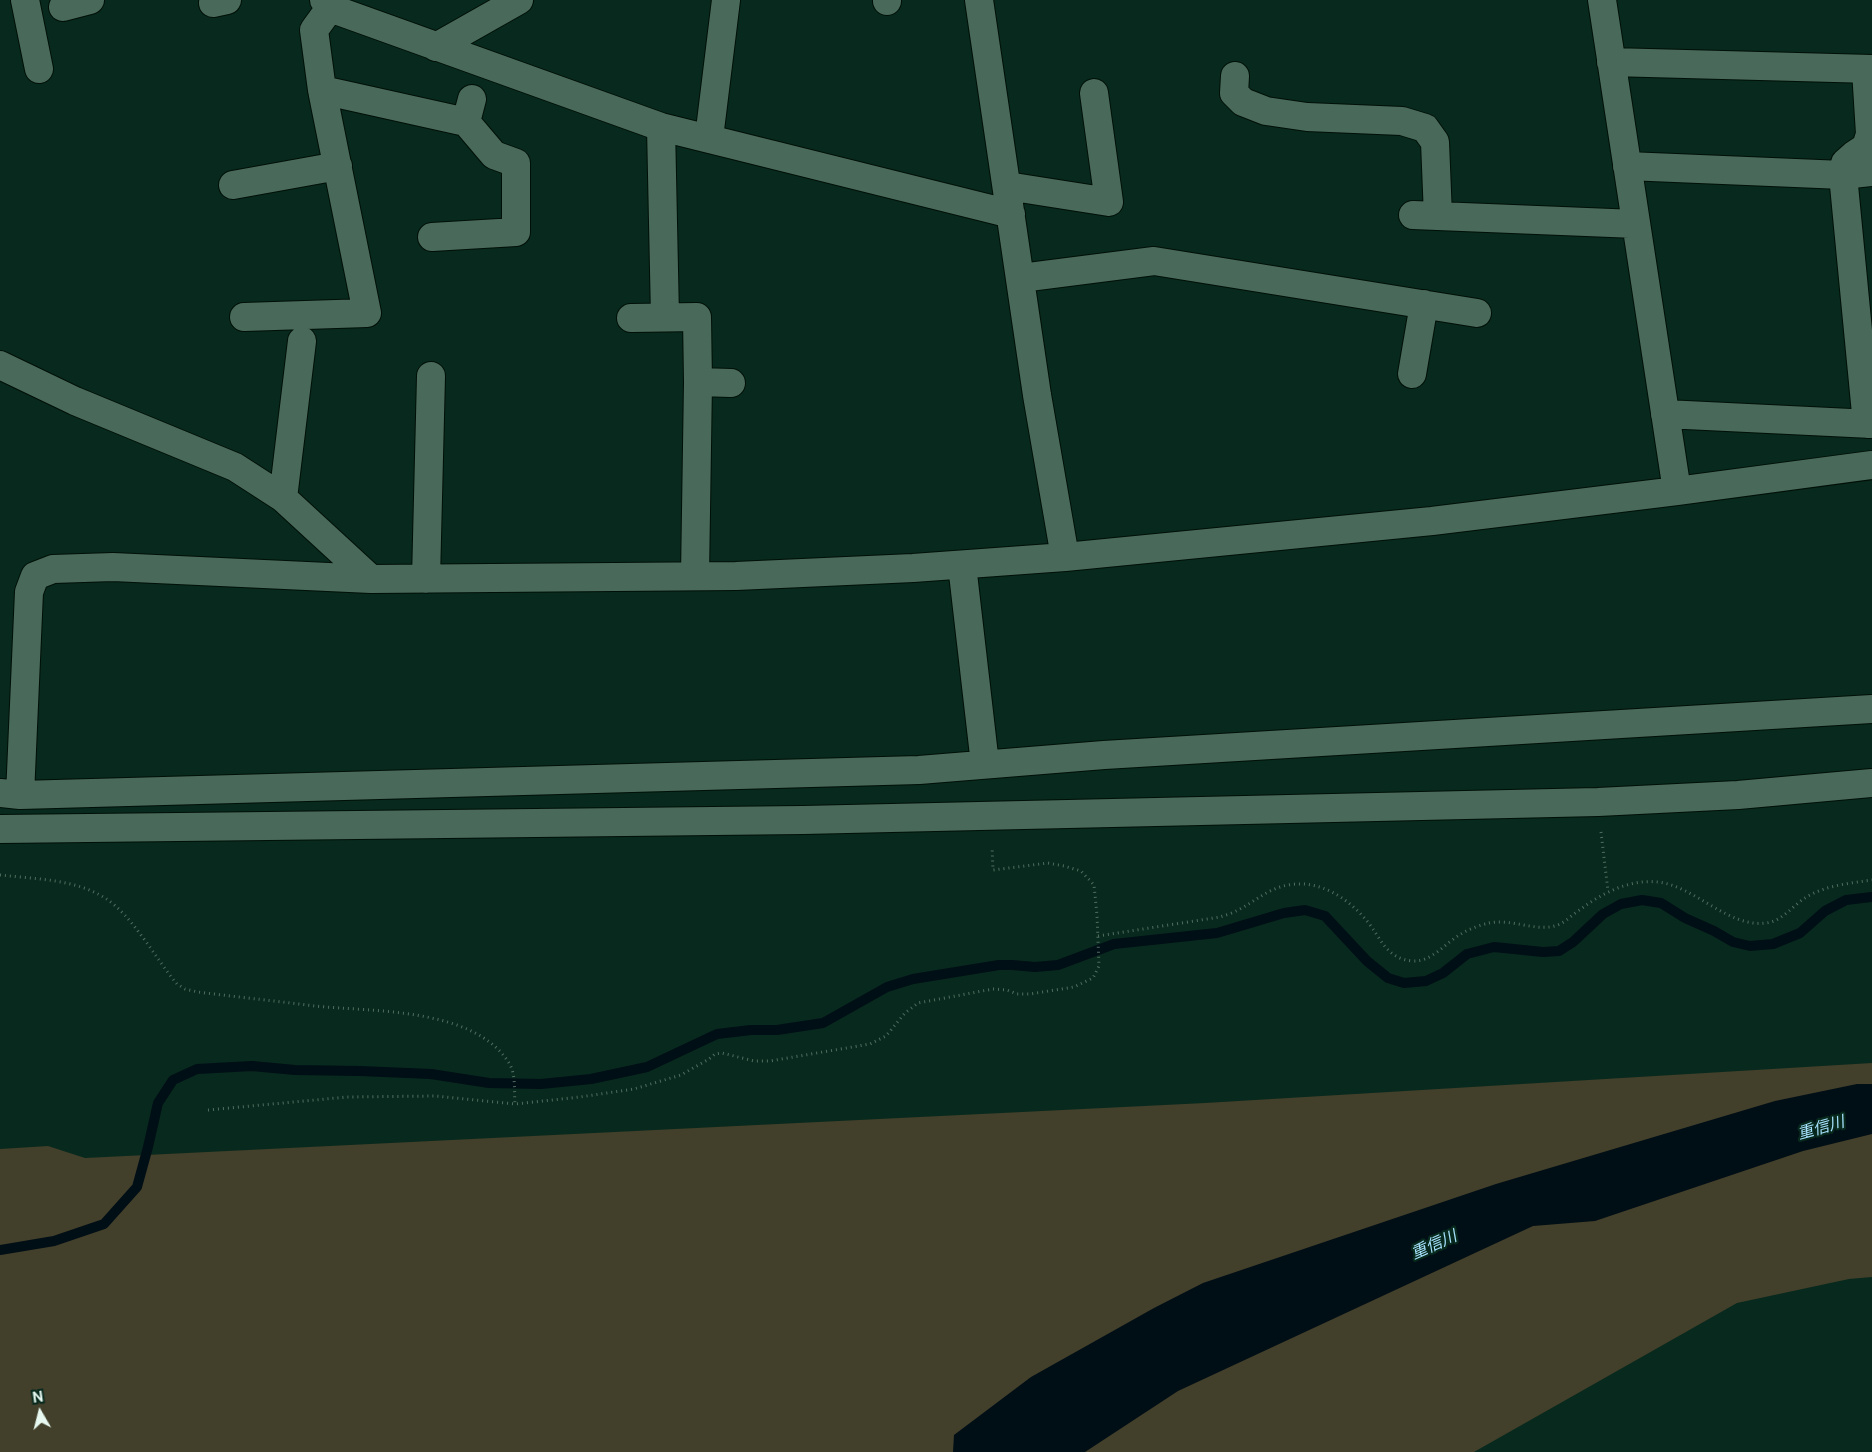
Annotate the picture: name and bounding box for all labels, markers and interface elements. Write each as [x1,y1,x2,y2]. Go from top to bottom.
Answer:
water label: 重信川 [1795,1112,1847,1144]
water label: 重信川 [1408,1226,1460,1264]
north arrow [15,1387,65,1437]
text: N [31,1388,44,1406]

